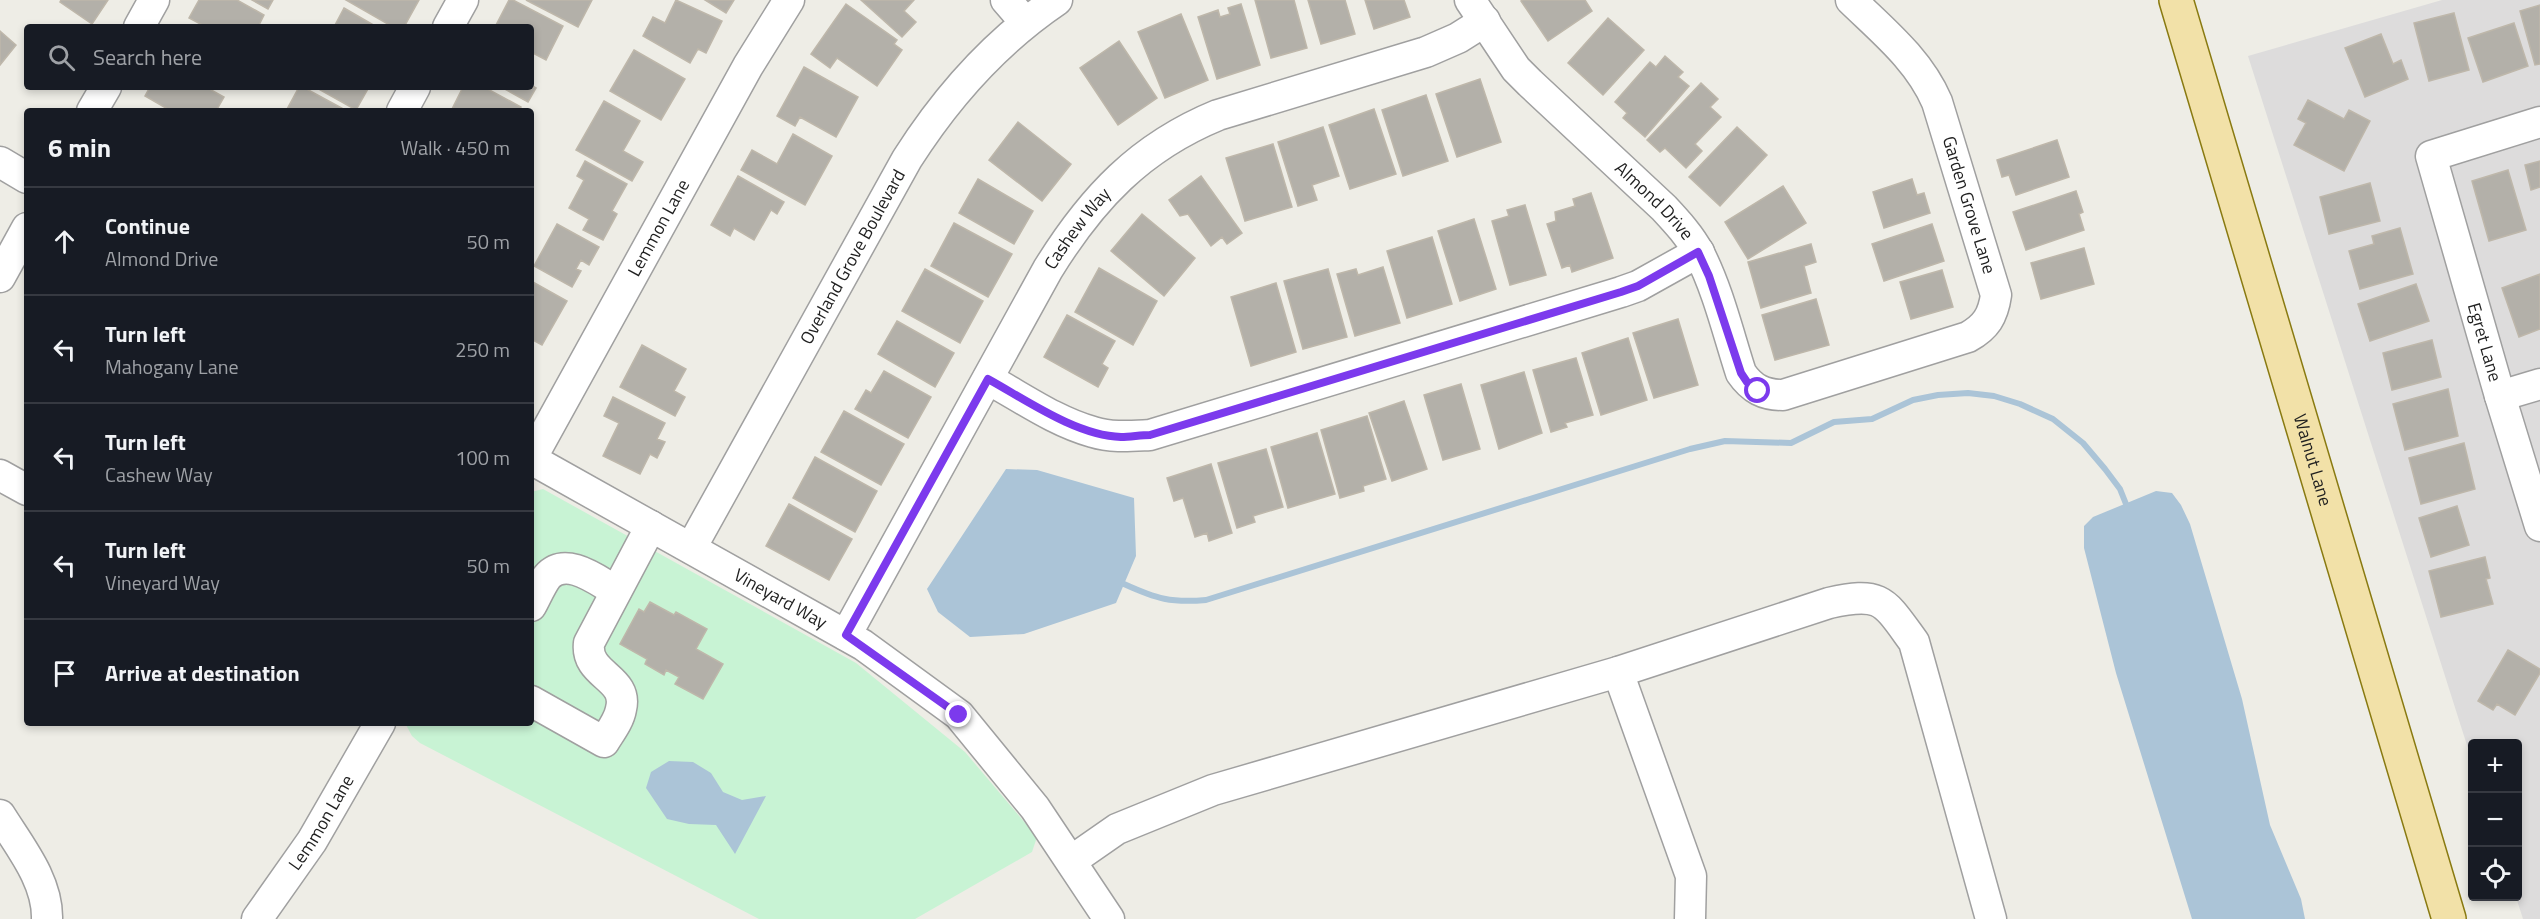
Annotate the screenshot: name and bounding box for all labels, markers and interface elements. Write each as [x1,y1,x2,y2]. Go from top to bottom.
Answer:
search box [24,24,534,90]
text: Search here [93,40,202,74]
icon: search [45,41,78,74]
text: 6 min [48,128,111,167]
text: Walk · 450 m [401,132,510,163]
street label: Garden Grove Lane [1936,133,2003,277]
street label: Almond Drive [1609,155,1701,246]
street label: Overland Grove Boulevard [793,164,912,349]
street label: Lemmon Lane [620,174,696,281]
street label: Cashew Way [1037,181,1117,275]
text: Continue [105,209,190,243]
icon: ahead [48,225,81,258]
text: 50 m [466,226,510,257]
text: Almond Drive [105,243,218,274]
street label: Egret Lane [2461,300,2509,385]
text: Turn left [105,317,186,351]
icon: left [48,333,81,366]
text: 250 m [455,334,510,365]
text: Mahogany Lane [105,351,239,382]
route start [1744,377,1770,403]
street label: Walnut Lane [2287,411,2340,509]
text: Turn left [105,425,186,459]
icon: left [48,441,81,474]
text: 100 m [455,442,510,473]
text: Cashew Way [105,459,213,490]
text: Turn left [105,533,186,567]
icon: left [48,549,81,582]
text: 50 m [466,550,510,581]
street label: Vineyard Way [729,561,833,636]
text: Vineyard Way [105,567,220,598]
text: Arrive at destination [105,656,300,690]
icon: arrive [48,657,81,690]
route end [945,701,971,727]
map controls [2468,739,2522,901]
button: + [2468,739,2522,793]
street label: Lemmon Lane [281,770,360,876]
button: − [2468,793,2522,847]
button: locate [2468,847,2522,901]

